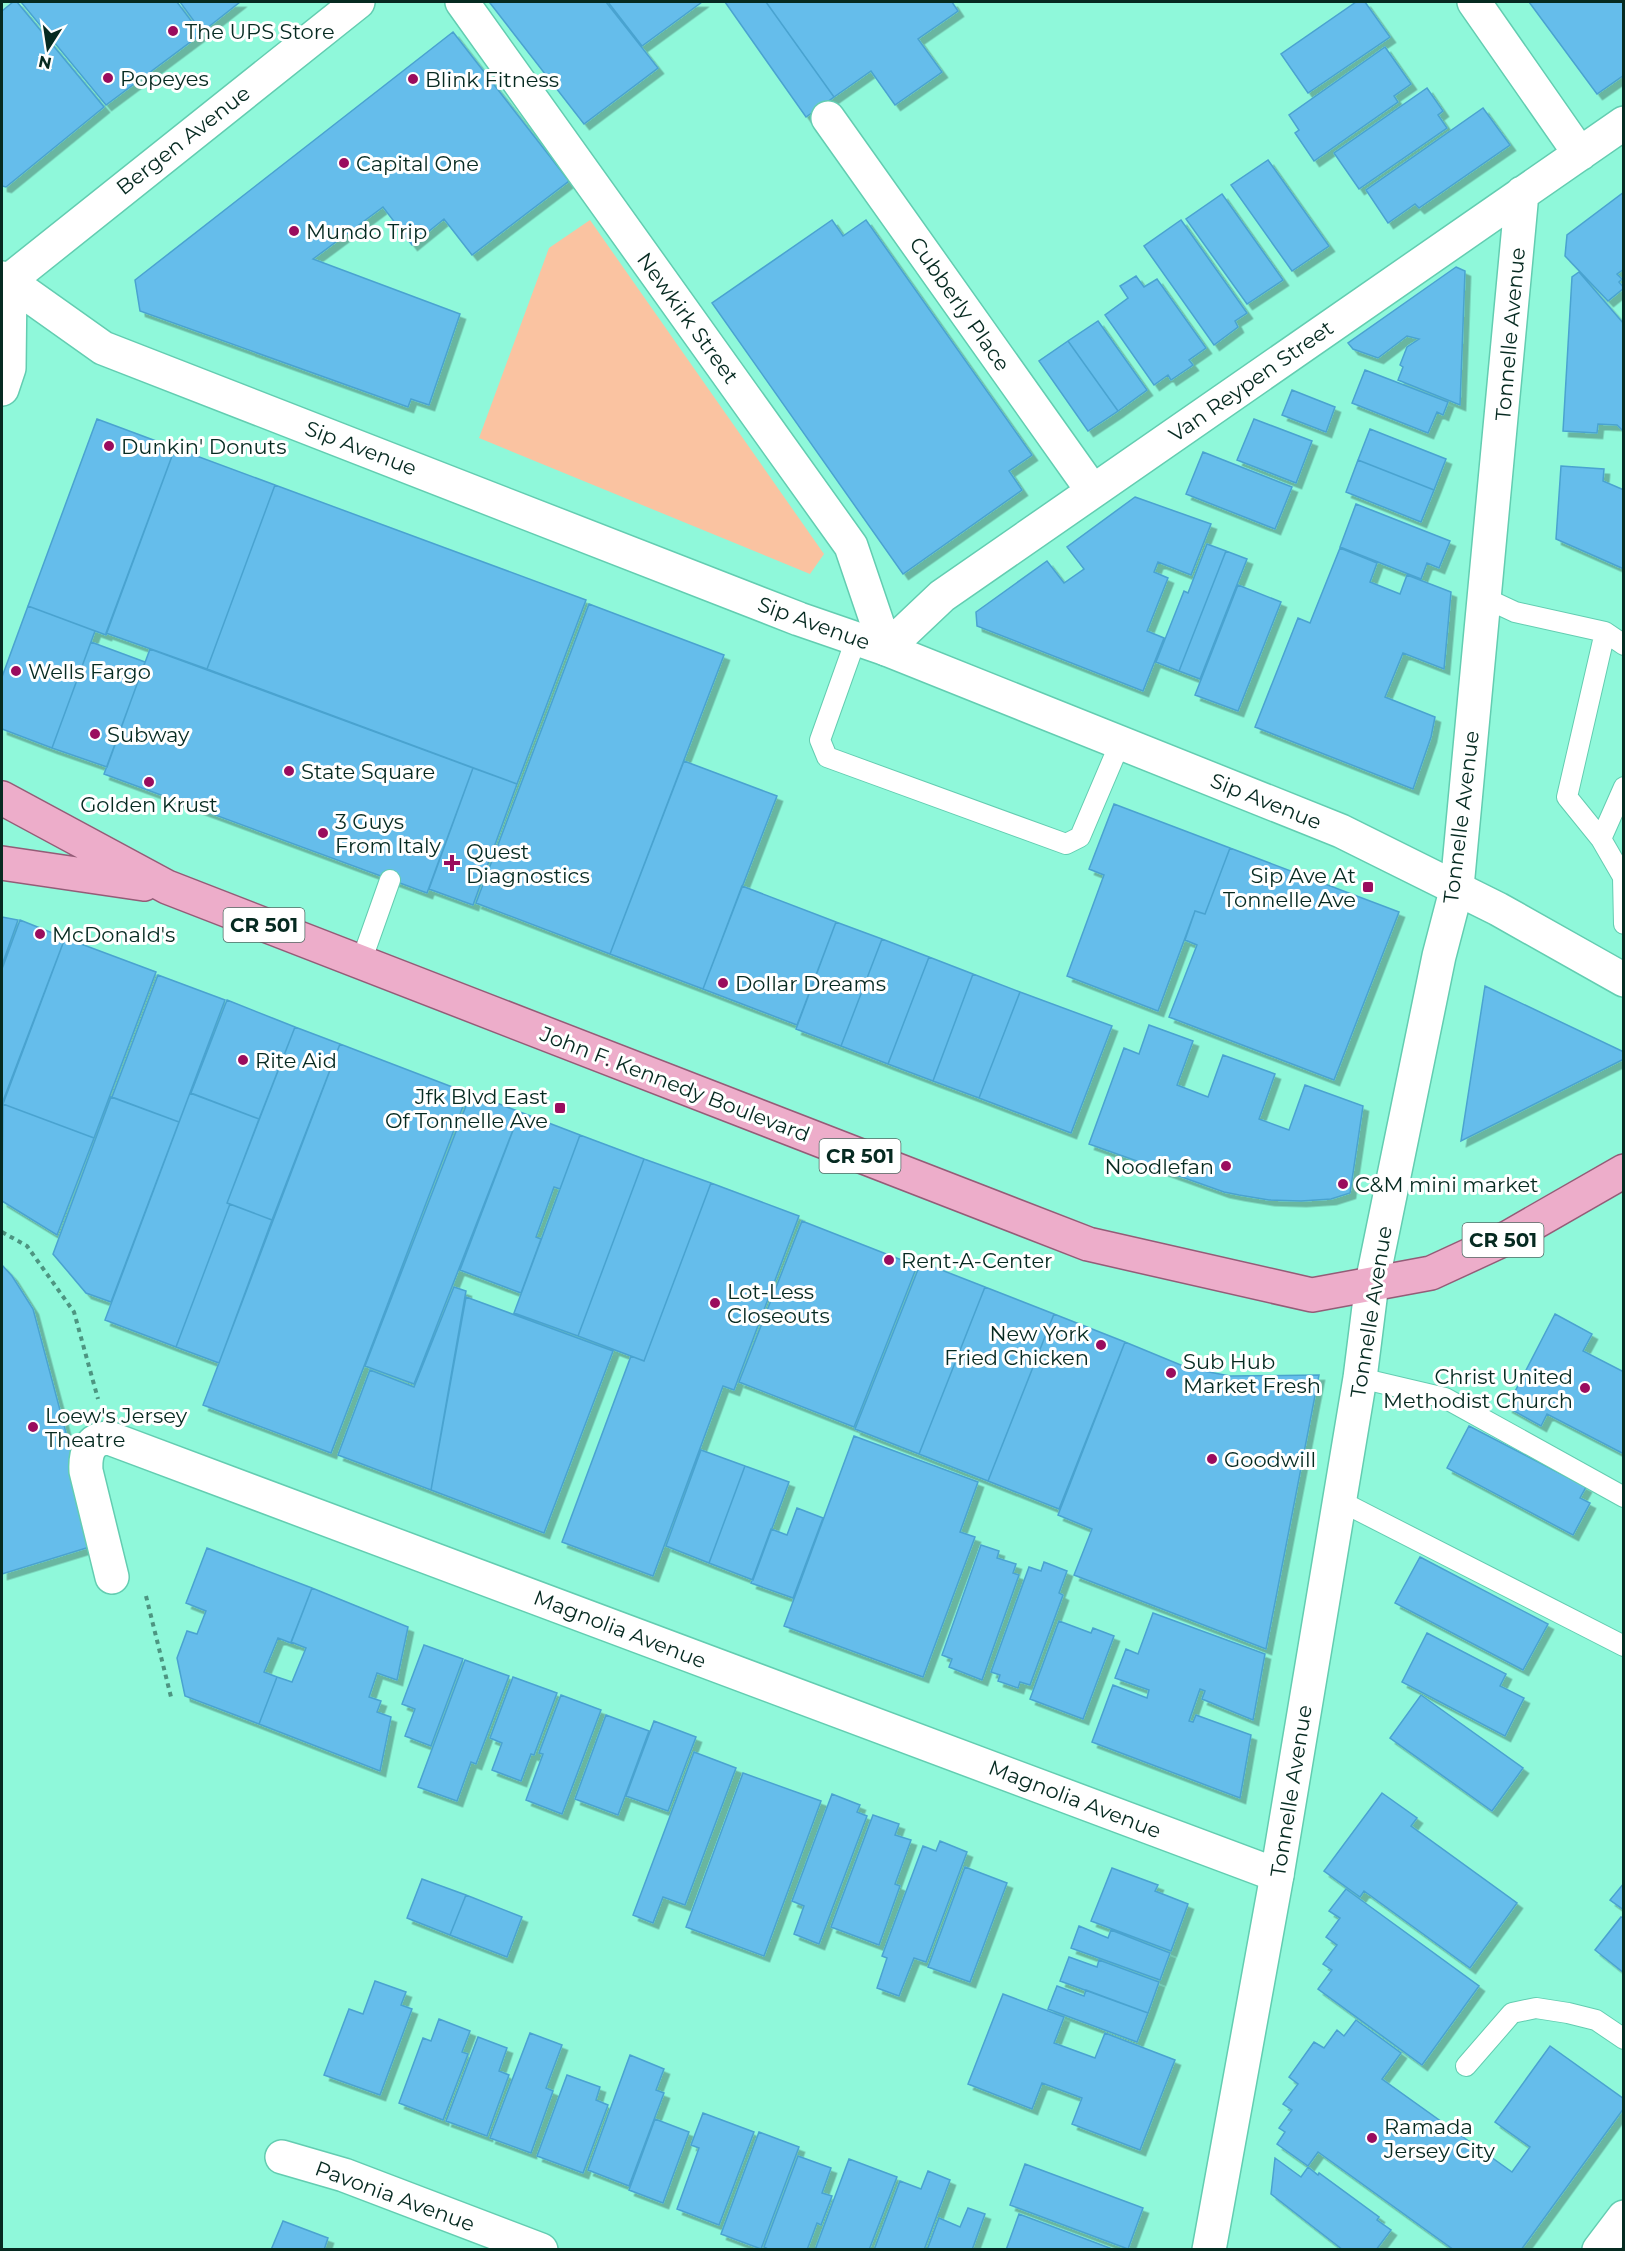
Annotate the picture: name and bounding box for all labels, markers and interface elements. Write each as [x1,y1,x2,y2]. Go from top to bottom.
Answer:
north arrow [18,18,78,78]
place label: The UPS Store [185,19,335,44]
marker: The UPS Store [166,24,180,38]
text: N [37,52,53,73]
place label: Popeyes [120,66,209,91]
place label: Blink Fitness [425,67,559,92]
marker: Popeyes [101,71,115,85]
marker: Blink Fitness [406,72,420,86]
street label: Bergen Avenue [111,80,255,200]
place label: Capital One [356,151,479,176]
marker: Capital One [337,156,351,170]
place label: Mundo Trip [306,219,427,244]
marker: Mundo Trip [287,224,301,238]
street label: Cubberly Place [904,232,1016,376]
street label: Tonnelle Avenue [1490,246,1530,422]
street label: Newkirk Street [632,248,744,388]
street label: Van Reypen Street [1164,315,1338,447]
street label: Sip Avenue [302,415,420,481]
place label: Dunkin' Donuts [121,434,286,459]
marker: Dunkin' Donuts [102,439,116,453]
street label: Sip Avenue [754,591,874,655]
place label: Wells Fargo [28,659,151,684]
marker: Wells Fargo [9,664,23,678]
place label: Subway [107,722,190,747]
marker: Subway [88,727,102,741]
street label: Tonnelle Avenue [1438,729,1484,905]
place label: State Square [301,759,435,784]
marker: State Square [282,764,296,778]
street label: Sip Avenue [1207,767,1325,835]
marker: Golden Krust [142,775,156,789]
place label: Golden Krust [80,792,218,817]
place label: 3 Guys From Italy [335,809,442,858]
marker: 3 Guys From Italy [316,826,330,840]
place label: Quest Diagnostics [466,839,590,888]
marker: Quest Diagnostics [443,854,461,872]
place label: Sip Ave At Tonnelle Ave [1223,863,1356,912]
marker: Sip Ave At Tonnelle Ave [1361,880,1375,894]
road number: CR 501 [224,908,304,942]
place label: McDonald's [52,922,175,947]
marker: McDonald's [33,927,47,941]
place label: Dollar Dreams [735,971,886,996]
marker: Dollar Dreams [716,976,730,990]
street label: John F. Kennedy Boulevard [536,1021,813,1147]
place label: Rite Aid [255,1048,337,1073]
marker: Rite Aid [236,1053,250,1067]
place label: Jfk Blvd East Of Tonnelle Ave [385,1084,548,1133]
marker: Jfk Blvd East Of Tonnelle Ave [553,1101,567,1115]
road number: CR 501 [820,1139,900,1173]
place label: Noodlefan [1105,1154,1214,1179]
marker: Noodlefan [1219,1159,1233,1173]
place label: C&M mini market [1355,1172,1539,1197]
marker: C&M mini market [1336,1177,1350,1191]
road number: CR 501 [1462,1223,1544,1257]
street label: Tonnelle Avenue [1345,1224,1397,1400]
place label: Rent-A-Center [901,1248,1053,1273]
marker: Rent-A-Center [882,1253,896,1267]
place label: Lot-Less Closeouts [727,1279,830,1328]
marker: Lot-Less Closeouts [708,1296,722,1310]
place label: New York Fried Chicken [944,1321,1089,1370]
marker: New York Fried Chicken [1094,1338,1108,1352]
place label: Sub Hub Market Fresh [1183,1349,1321,1398]
place label: Christ United Methodist Church [1383,1364,1573,1413]
marker: Sub Hub Market Fresh [1164,1366,1178,1380]
marker: Christ United Methodist Church [1578,1381,1592,1395]
place label: Loew's Jersey Theatre [45,1403,188,1452]
marker: Loew's Jersey Theatre [26,1420,40,1434]
place label: Goodwill [1224,1447,1316,1472]
marker: Goodwill [1205,1452,1219,1466]
street label: Magnolia Avenue [530,1585,710,1673]
street label: Tonnelle Avenue [1265,1703,1317,1879]
street label: Magnolia Avenue [985,1755,1165,1843]
place label: Ramada Jersey City [1383,2114,1495,2163]
marker: Ramada Jersey City [1365,2131,1379,2145]
street label: Pavonia Avenue [312,2155,478,2237]

